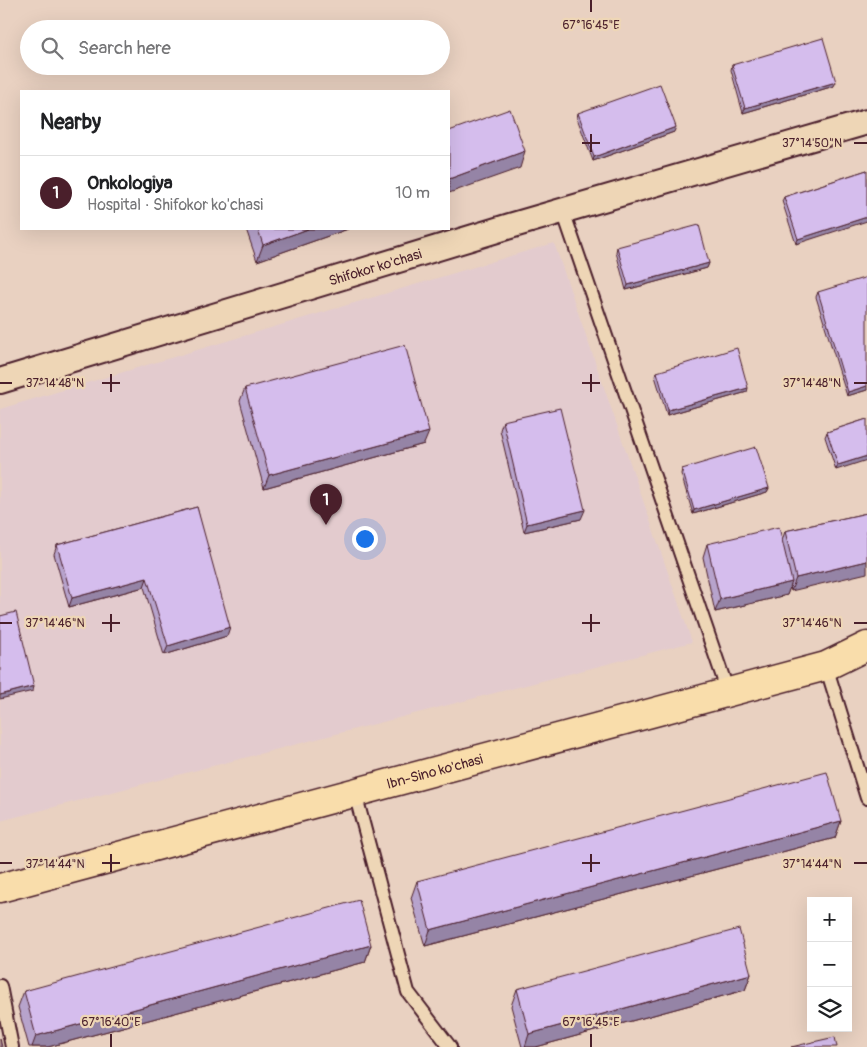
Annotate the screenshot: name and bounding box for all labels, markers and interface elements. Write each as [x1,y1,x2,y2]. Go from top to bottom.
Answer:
text: 67°16'45"E [562,18,620,33]
search box [20,20,450,75]
icon: search [38,34,66,62]
text: Search here [78,36,171,60]
text: Nearby [40,109,101,136]
text: 37°14'50"N [782,136,842,151]
text: Onkologiya [87,171,173,195]
text: 1 [53,183,59,203]
text: 10 m [395,183,430,203]
text: Hospital · Shifokor ko'chasi [87,195,263,215]
street label: Shifokor ko'chasi [326,245,424,289]
text: 37°14'48"N [26,376,84,391]
text: 37°14'48"N [783,376,841,391]
pin: 1 [310,484,342,525]
your location [352,526,378,552]
text: 37°14'46"N [25,616,85,631]
text: 37°14'46"N [782,616,842,631]
street label: Ibn-Sino ko'chasi [384,750,485,792]
text: 37°14'44"N [25,857,85,872]
text: 37°14'44"N [782,857,842,872]
map controls [807,897,852,1032]
button: + [807,897,852,942]
button: − [807,942,852,987]
button: layers [807,987,852,1032]
text: 67°16'40"E [82,1015,140,1030]
text: 67°16'45"E [562,1015,620,1030]

